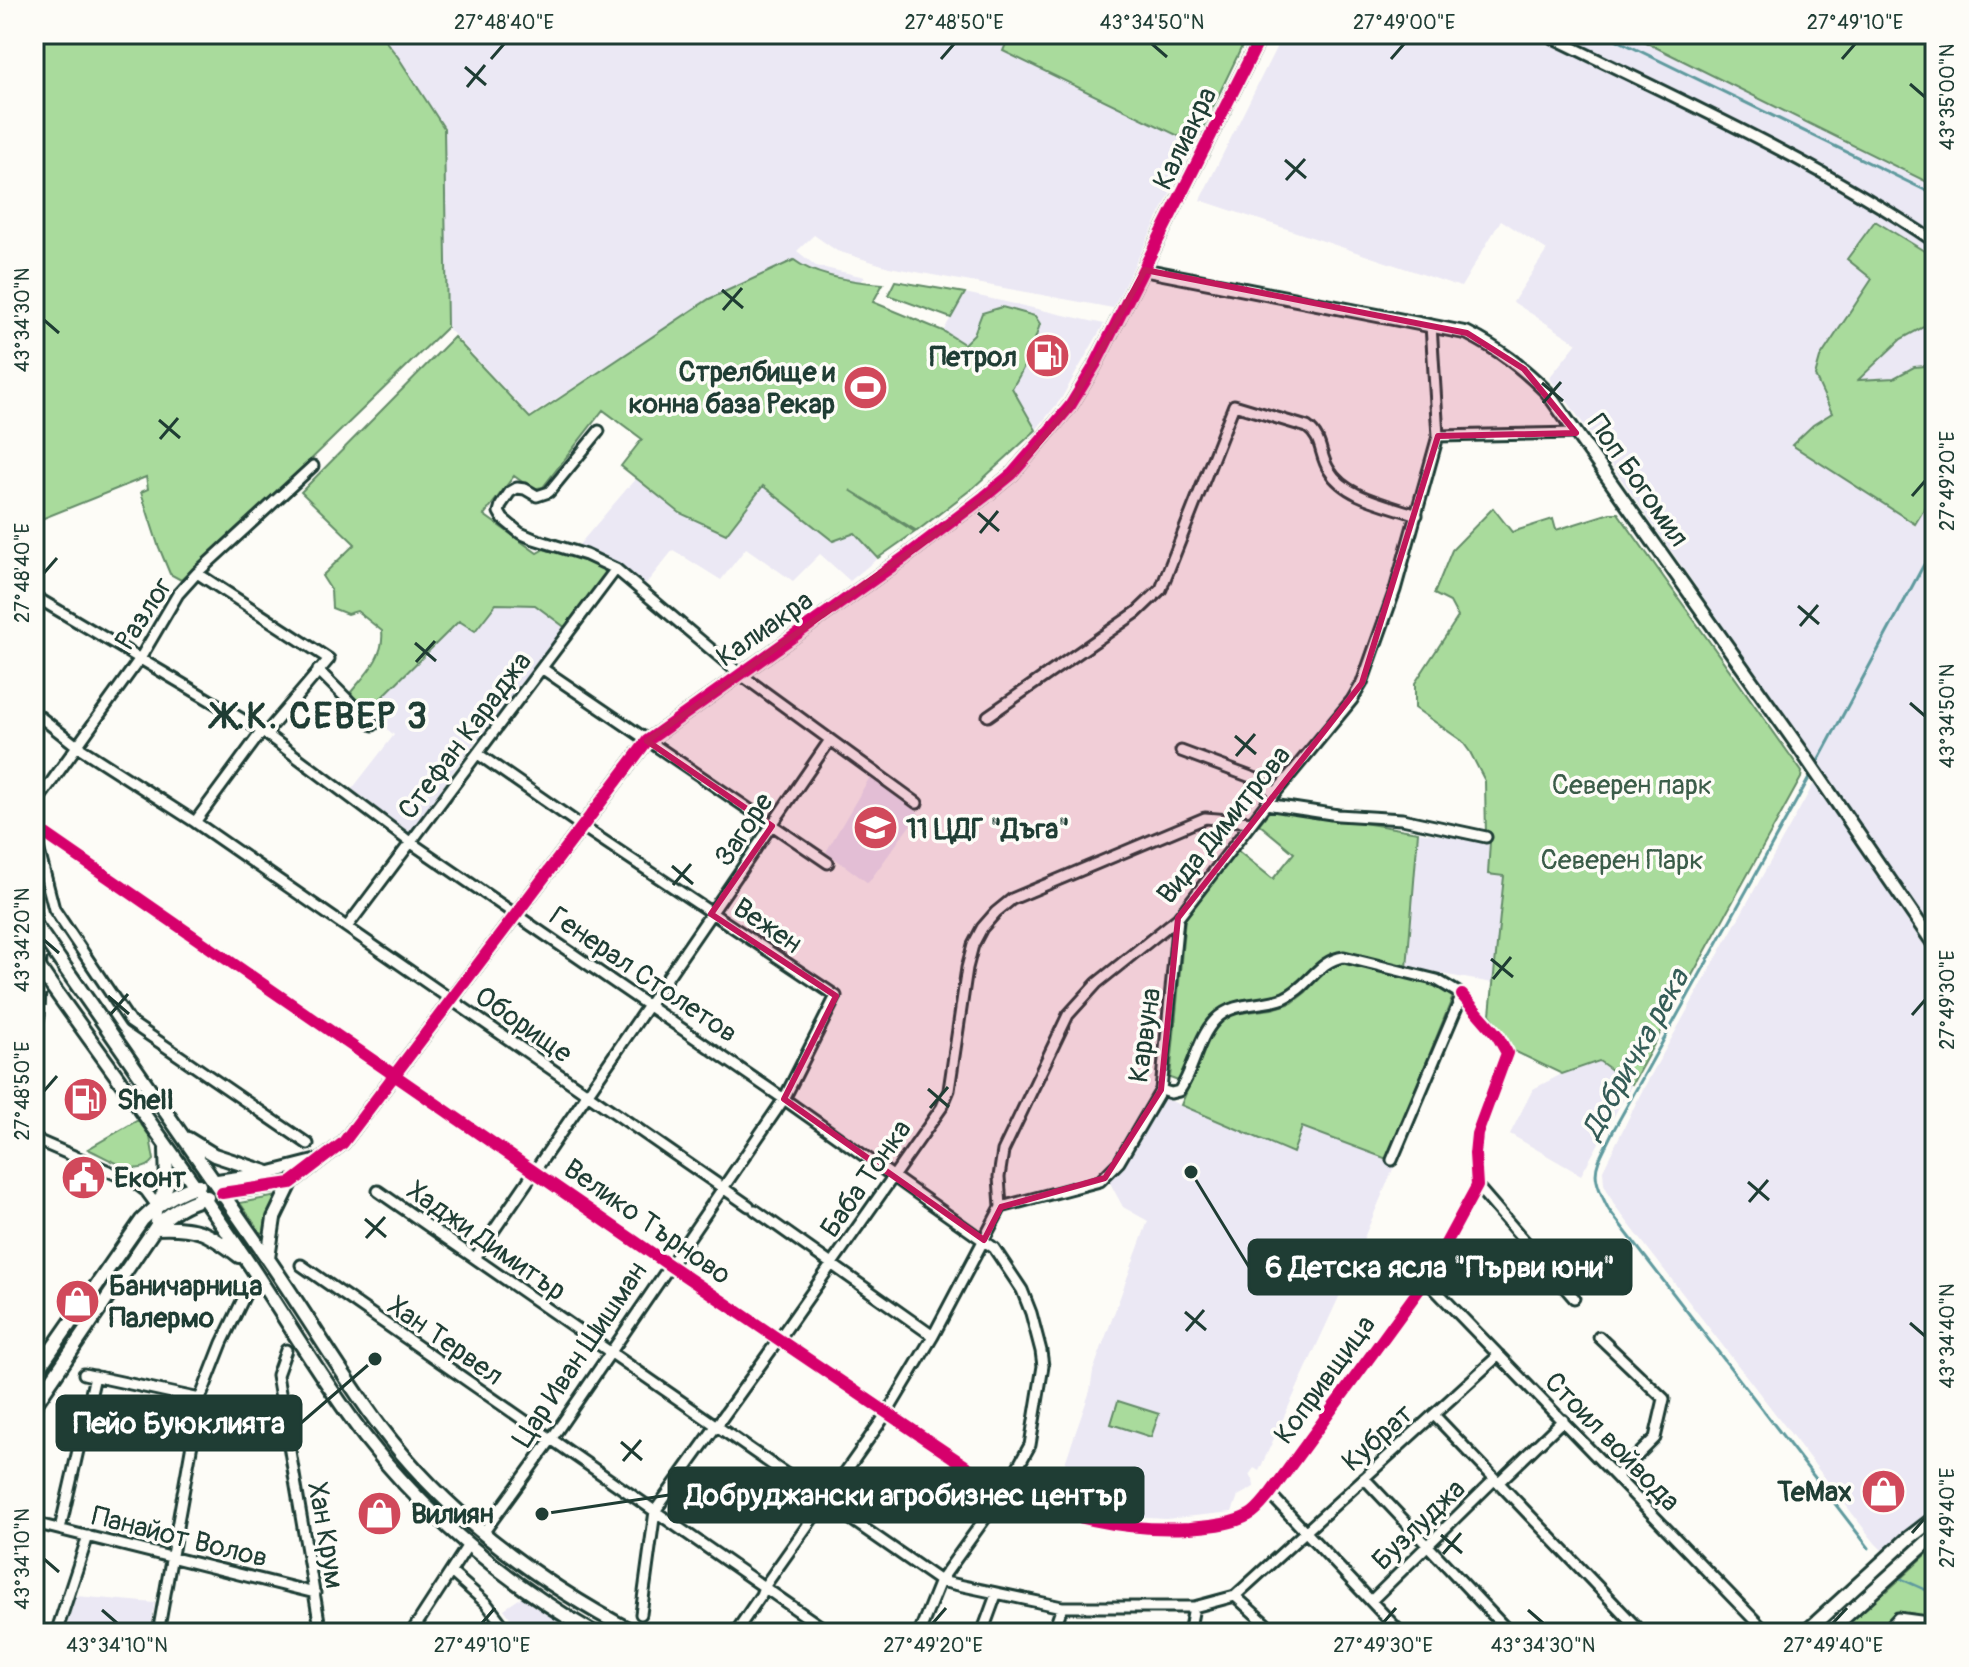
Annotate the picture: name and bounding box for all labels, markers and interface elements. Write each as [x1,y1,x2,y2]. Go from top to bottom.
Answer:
text: 27°48'40"E [454,10,554,35]
text: 27°48'50"E [904,10,1004,35]
text: 43°34'50"N [1100,10,1204,35]
text: 27°49'00"E [1353,10,1455,35]
text: 27°49'10"E [1807,10,1903,35]
text: 43°35'00"N [1935,44,1960,150]
street label: Калиакра [1146,82,1225,196]
text: 43°34'30"N [10,268,35,372]
fuel station icon: Петрол [1024,332,1072,380]
place label: Петрол [929,340,1017,375]
place label: Стрелбище и конна база Рекар [628,355,836,422]
sports icon: Стрелбище и конна база Рекар [842,363,890,411]
street label: Поп Богомил [1579,408,1696,554]
text: 27°49'20"E [1935,431,1960,531]
text: 27°48'40"E [10,523,35,623]
street label: Разлог [108,570,181,657]
street label: Калиакра [710,583,820,675]
street label: Стефан Караджа [391,645,540,827]
text: 43°34'50"N [1935,664,1960,768]
district label: Ж.К. СЕВЕР 3 [207,694,429,739]
street label: Вида Димитрова [1150,739,1299,911]
park label: Северен парк [1552,768,1712,803]
street label: Загоре [707,786,782,873]
school or university icon: 11 ЦДГ "Дъга" [851,804,899,852]
place label: 11 ЦДГ "Дъга" [906,812,1070,847]
park label: Северен Парк [1540,843,1704,878]
text: 43°34'20"N [10,888,35,992]
street label: Вежен [726,891,808,962]
street label: Генерал Столетов [542,899,744,1051]
text: 27°49'30"E [1935,950,1960,1050]
water label: Добричка река [1573,961,1698,1147]
street label: Оборище [468,979,579,1072]
street label: Карвуна [1122,986,1169,1085]
text: 27°48'50"E [10,1041,35,1141]
fuel station icon: Shell [62,1075,110,1123]
place label: Shell [117,1083,174,1118]
street label: Баба Тонка [813,1113,920,1245]
street label: Велико Търново [557,1152,738,1293]
public building icon: Еконт [59,1153,107,1201]
place label: Еконт [114,1161,187,1196]
street label: Хаджи Димитър [400,1174,572,1309]
callout: 6 Детска ясла "Първи юни" [1249,1240,1631,1294]
text: 6 Детска ясла "Първи юни" [1265,1249,1615,1286]
street label: Цар Иван Шишман [505,1255,655,1454]
place label: Баничарница Палермо [109,1269,263,1336]
shop icon: Баничарница Палермо [54,1277,102,1325]
text: 43°34'40"N [1935,1283,1960,1389]
street label: Хан Тервел [381,1289,510,1394]
street label: Копривщица [1267,1309,1384,1451]
street label: Стоил войвода [1537,1365,1687,1519]
callout: Пейо Буюклията [57,1396,301,1450]
street label: Кубрат [1335,1397,1421,1479]
text: Пейо Буюклията [73,1405,285,1442]
shop icon: TeMax [1859,1467,1907,1515]
callout: Добруджански агробизнес център [669,1468,1143,1522]
text: 27°49'40"E [1935,1468,1960,1568]
street label: Бузлуджа [1365,1472,1473,1578]
place label: TeMax [1776,1475,1852,1510]
text: Добруджански агробизнес център [683,1477,1127,1514]
street label: Хан Крум [299,1479,352,1591]
shop icon: Вилиян [356,1489,404,1537]
place label: Вилиян [411,1497,494,1532]
street label: Панайот Волов [88,1499,271,1576]
text: 43°34'10"N [10,1508,35,1610]
text: 43°34'10"N [66,1633,168,1658]
text: 27°49'10"E [434,1633,530,1658]
text: 27°49'20"E [883,1633,983,1658]
text: 27°49'30"E [1333,1633,1433,1658]
text: 43°34'30"N [1491,1633,1595,1658]
text: 27°49'40"E [1783,1633,1883,1658]

